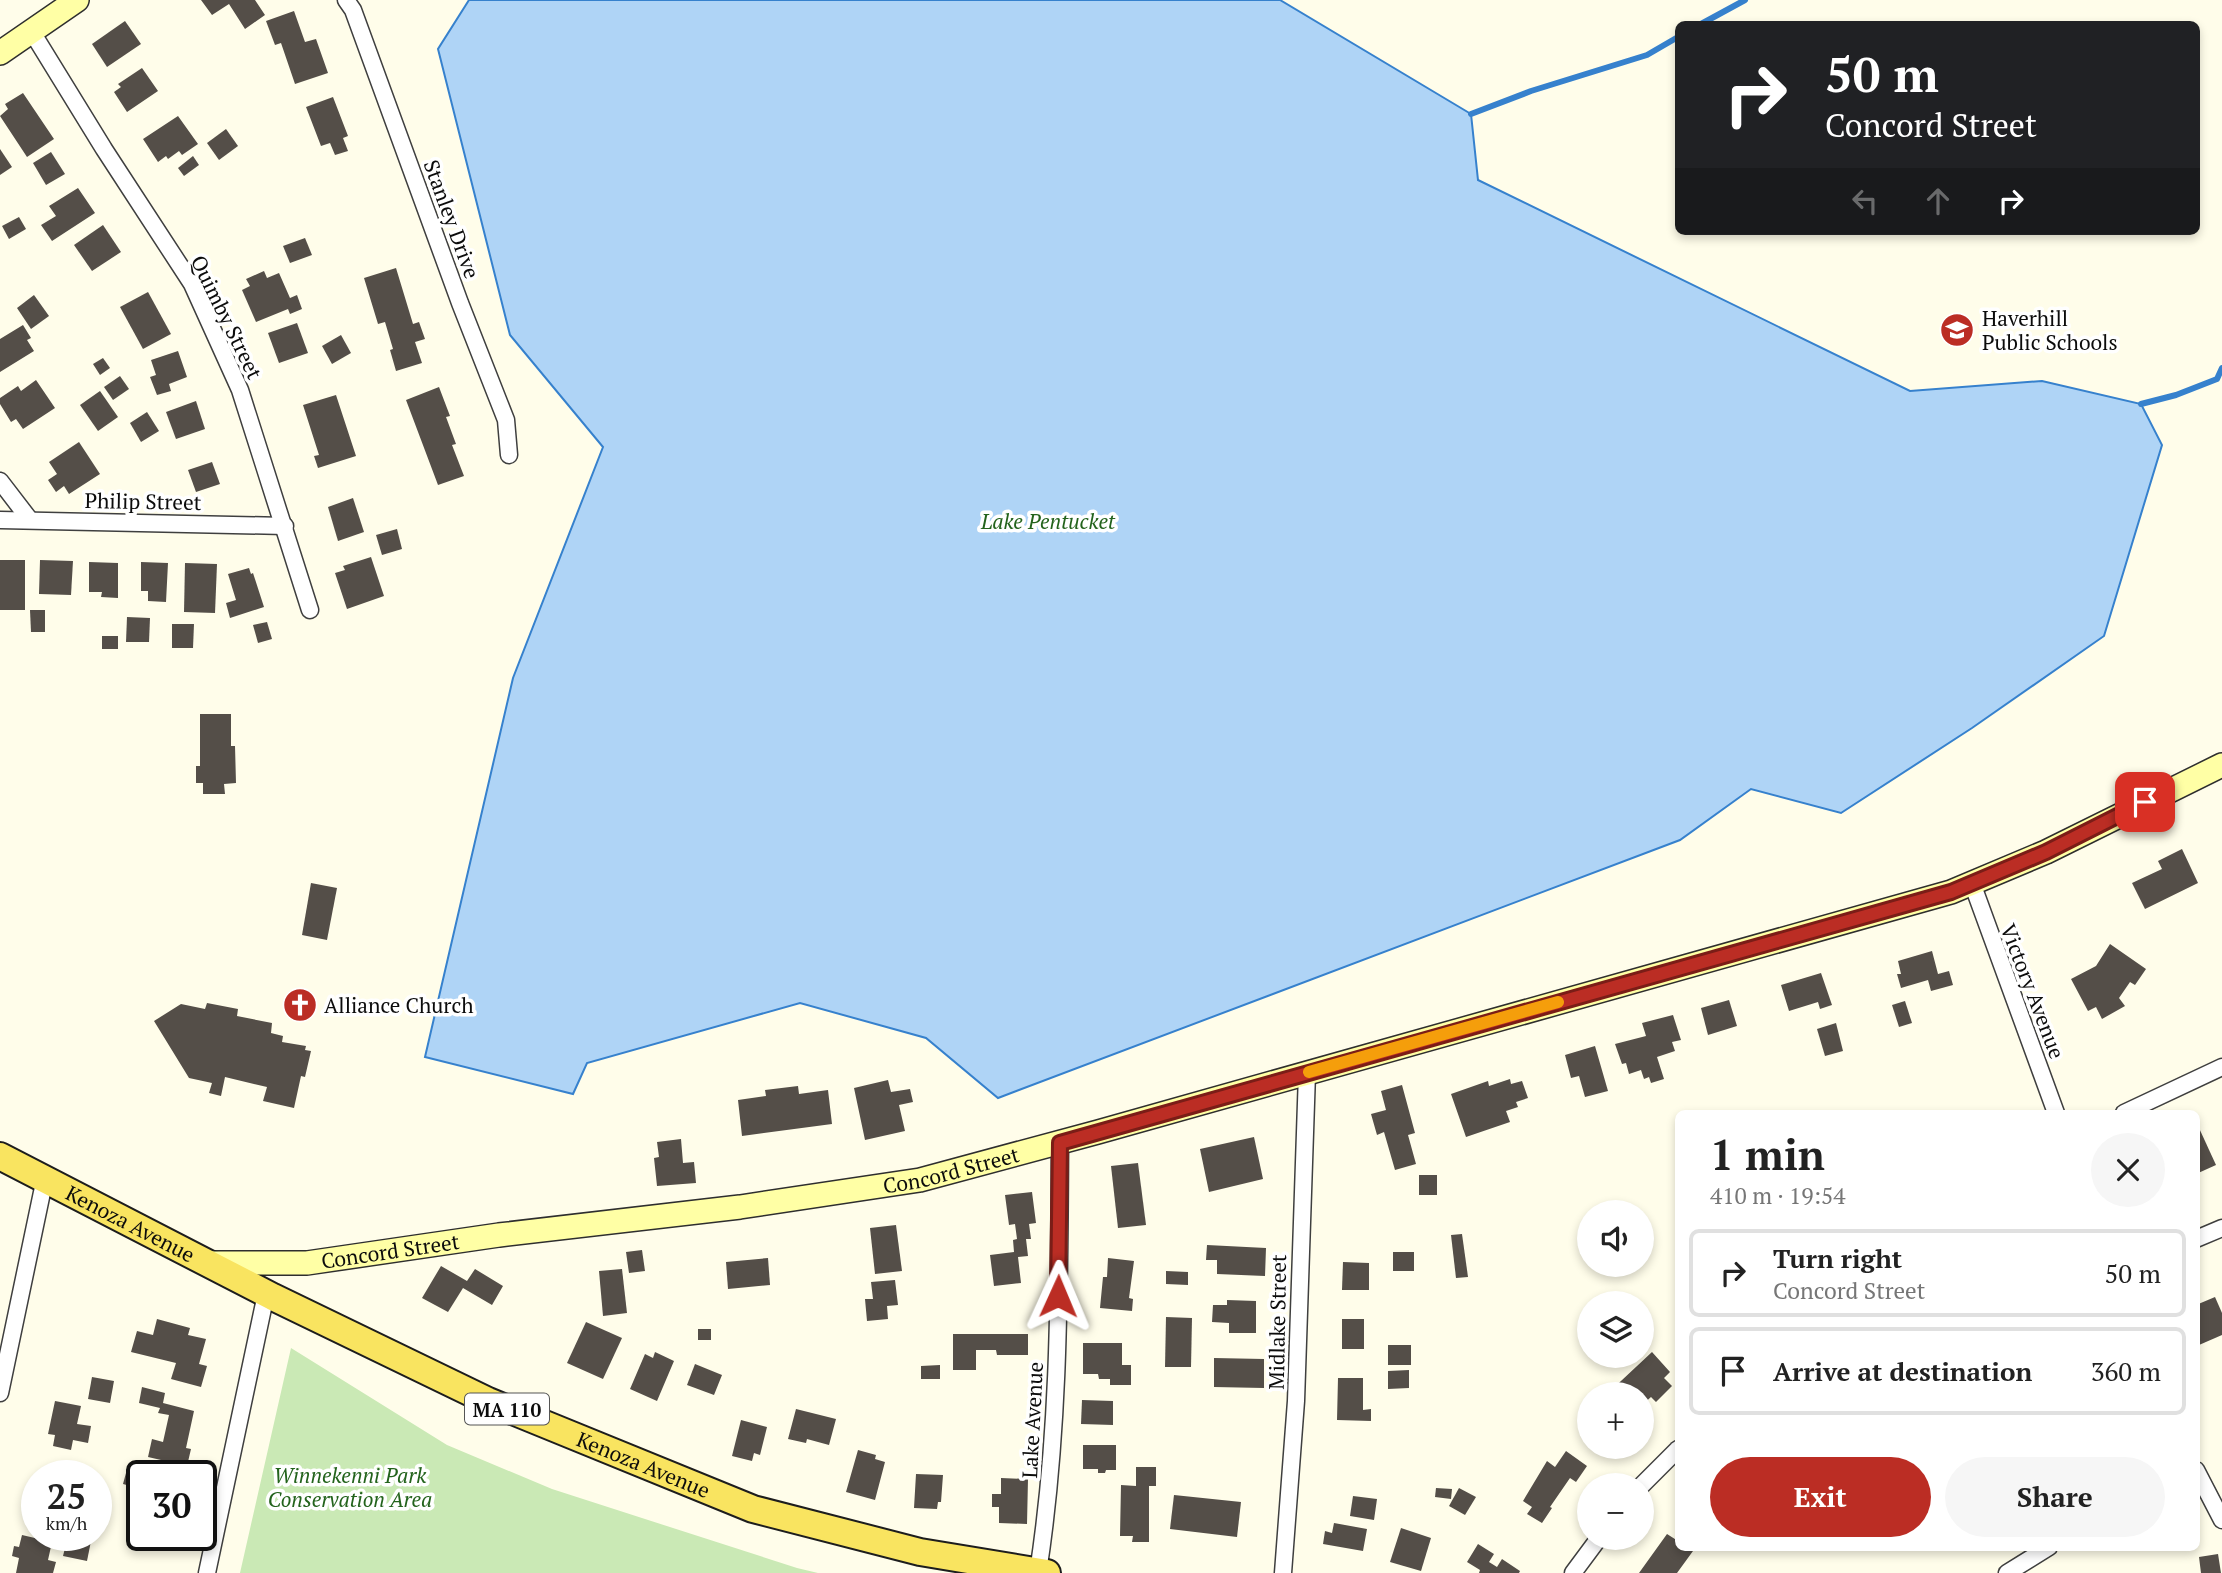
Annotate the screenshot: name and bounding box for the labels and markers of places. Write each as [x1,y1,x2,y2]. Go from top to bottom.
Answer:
place label: Haverhill Public Schools [1982,304,2118,356]
school or university icon: Haverhill Public Schools [1938,311,1976,349]
pin [2115,772,2175,832]
church icon: Alliance Church [281,986,319,1024]
place label: Alliance Church [324,991,474,1019]

